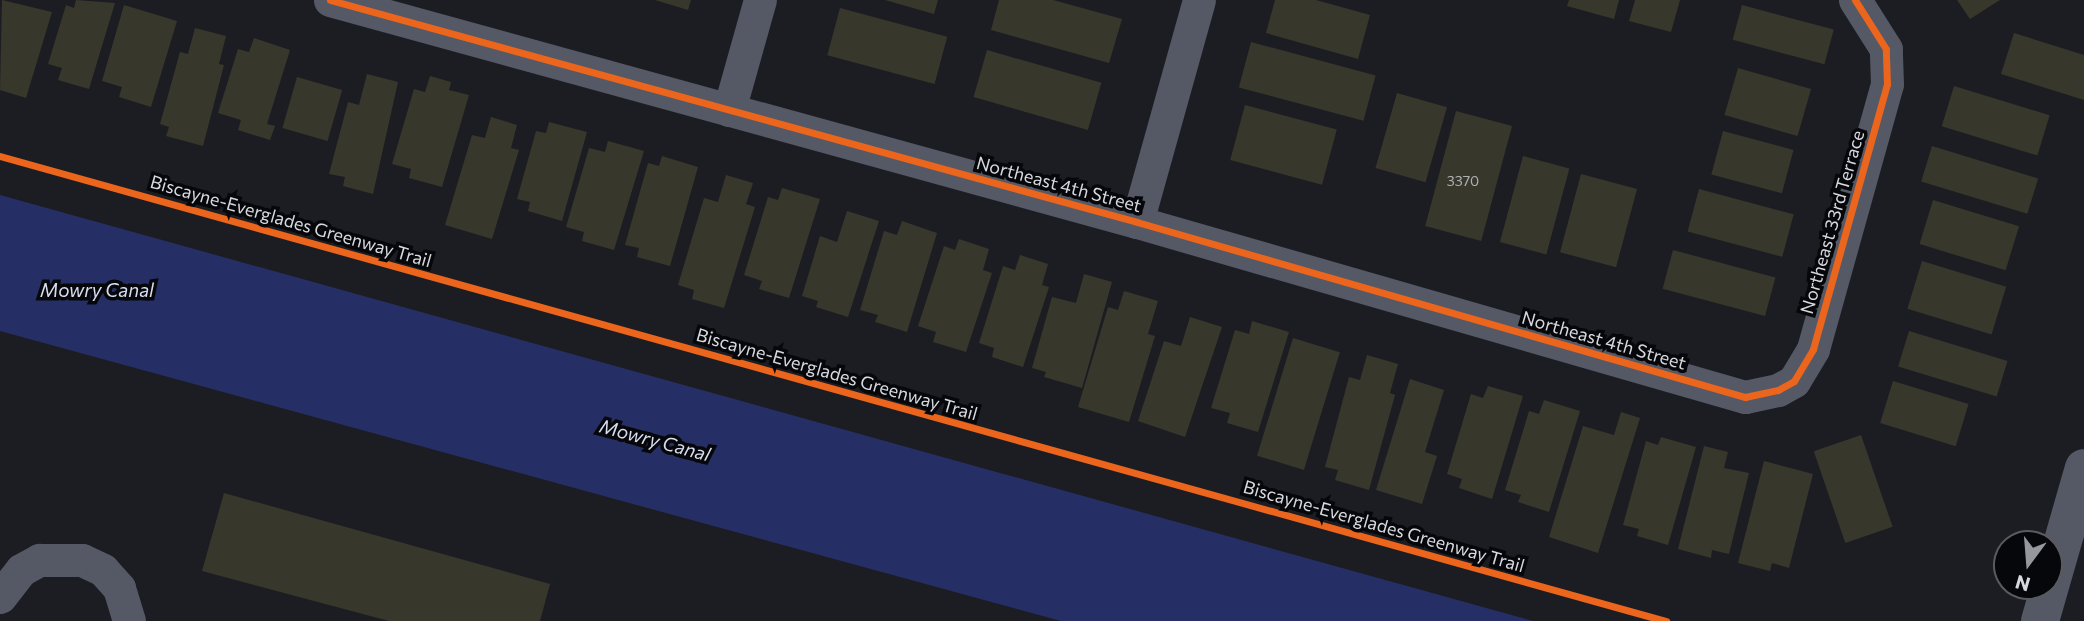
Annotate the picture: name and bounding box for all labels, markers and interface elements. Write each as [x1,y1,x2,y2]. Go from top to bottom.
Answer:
street label: Northeast 33rd Terrace [1795,128,1869,316]
street label: Northeast 4th Street [974,152,1144,216]
street label: Biscayne-Everglades Greenway Trail [148,170,434,272]
house number: 3370 [1447,173,1479,189]
water label: Mowry Canal [40,279,154,301]
street label: Northeast 4th Street [1519,306,1689,374]
street label: Biscayne-Everglades Greenway Trail [694,323,980,425]
water label: Mowry Canal [597,414,713,466]
street label: Biscayne-Everglades Greenway Trail [1241,475,1527,577]
north arrow [1993,530,2063,600]
text: N [2013,571,2033,597]

